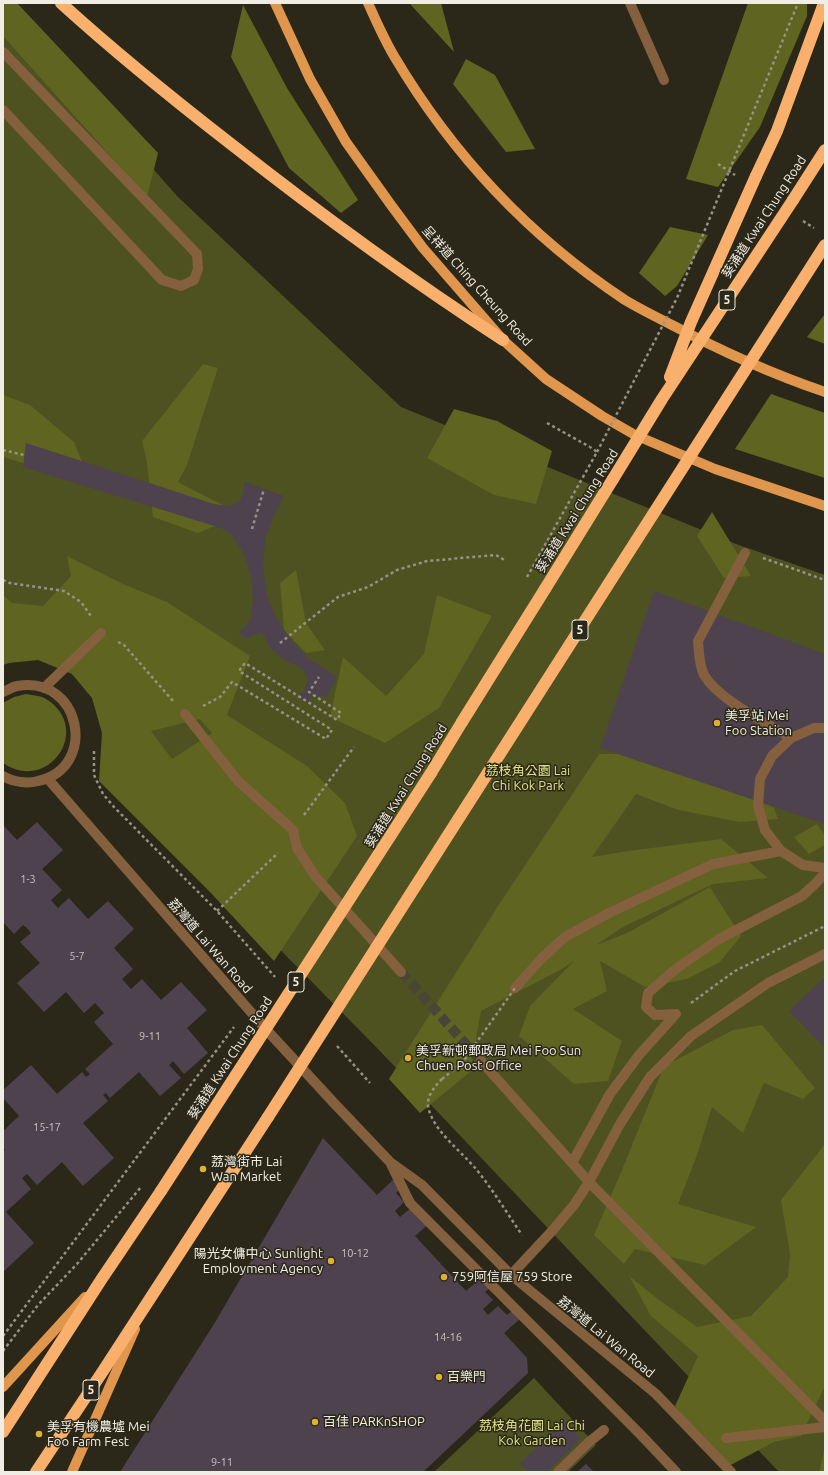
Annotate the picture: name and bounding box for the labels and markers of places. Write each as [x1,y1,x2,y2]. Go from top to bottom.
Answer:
place label: 美孚站 Mei Foo Station [725,708,792,739]
marker: 美孚站 Mei Foo Station [712,718,722,728]
place label: 美孚新邨郵政局 Mei Foo Sun Chuen Post Office [416,1043,581,1074]
marker: 美孚新邨郵政局 Mei Foo Sun Chuen Post Office [403,1053,413,1063]
place label: 荔灣街市 Lai Wan Market [211,1154,282,1185]
marker: 荔灣街市 Lai Wan Market [198,1164,208,1174]
place label: 陽光女傭中心 Sunlight Employment Agency [194,1246,323,1277]
marker: 陽光女傭中心 Sunlight Employment Agency [326,1256,336,1266]
place label: 759阿信屋 759 Store [452,1269,573,1285]
marker: 759阿信屋 759 Store [439,1272,449,1282]
place label: 百樂門 [447,1369,486,1385]
marker: 百樂門 [434,1372,444,1382]
place label: 百佳 PARKnSHOP [323,1414,425,1430]
marker: 百佳 PARKnSHOP [310,1417,320,1427]
place label: 美孚有機農墟 Mei Foo Farm Fest [47,1419,150,1450]
marker: 美孚有機農墟 Mei Foo Farm Fest [34,1429,44,1439]

